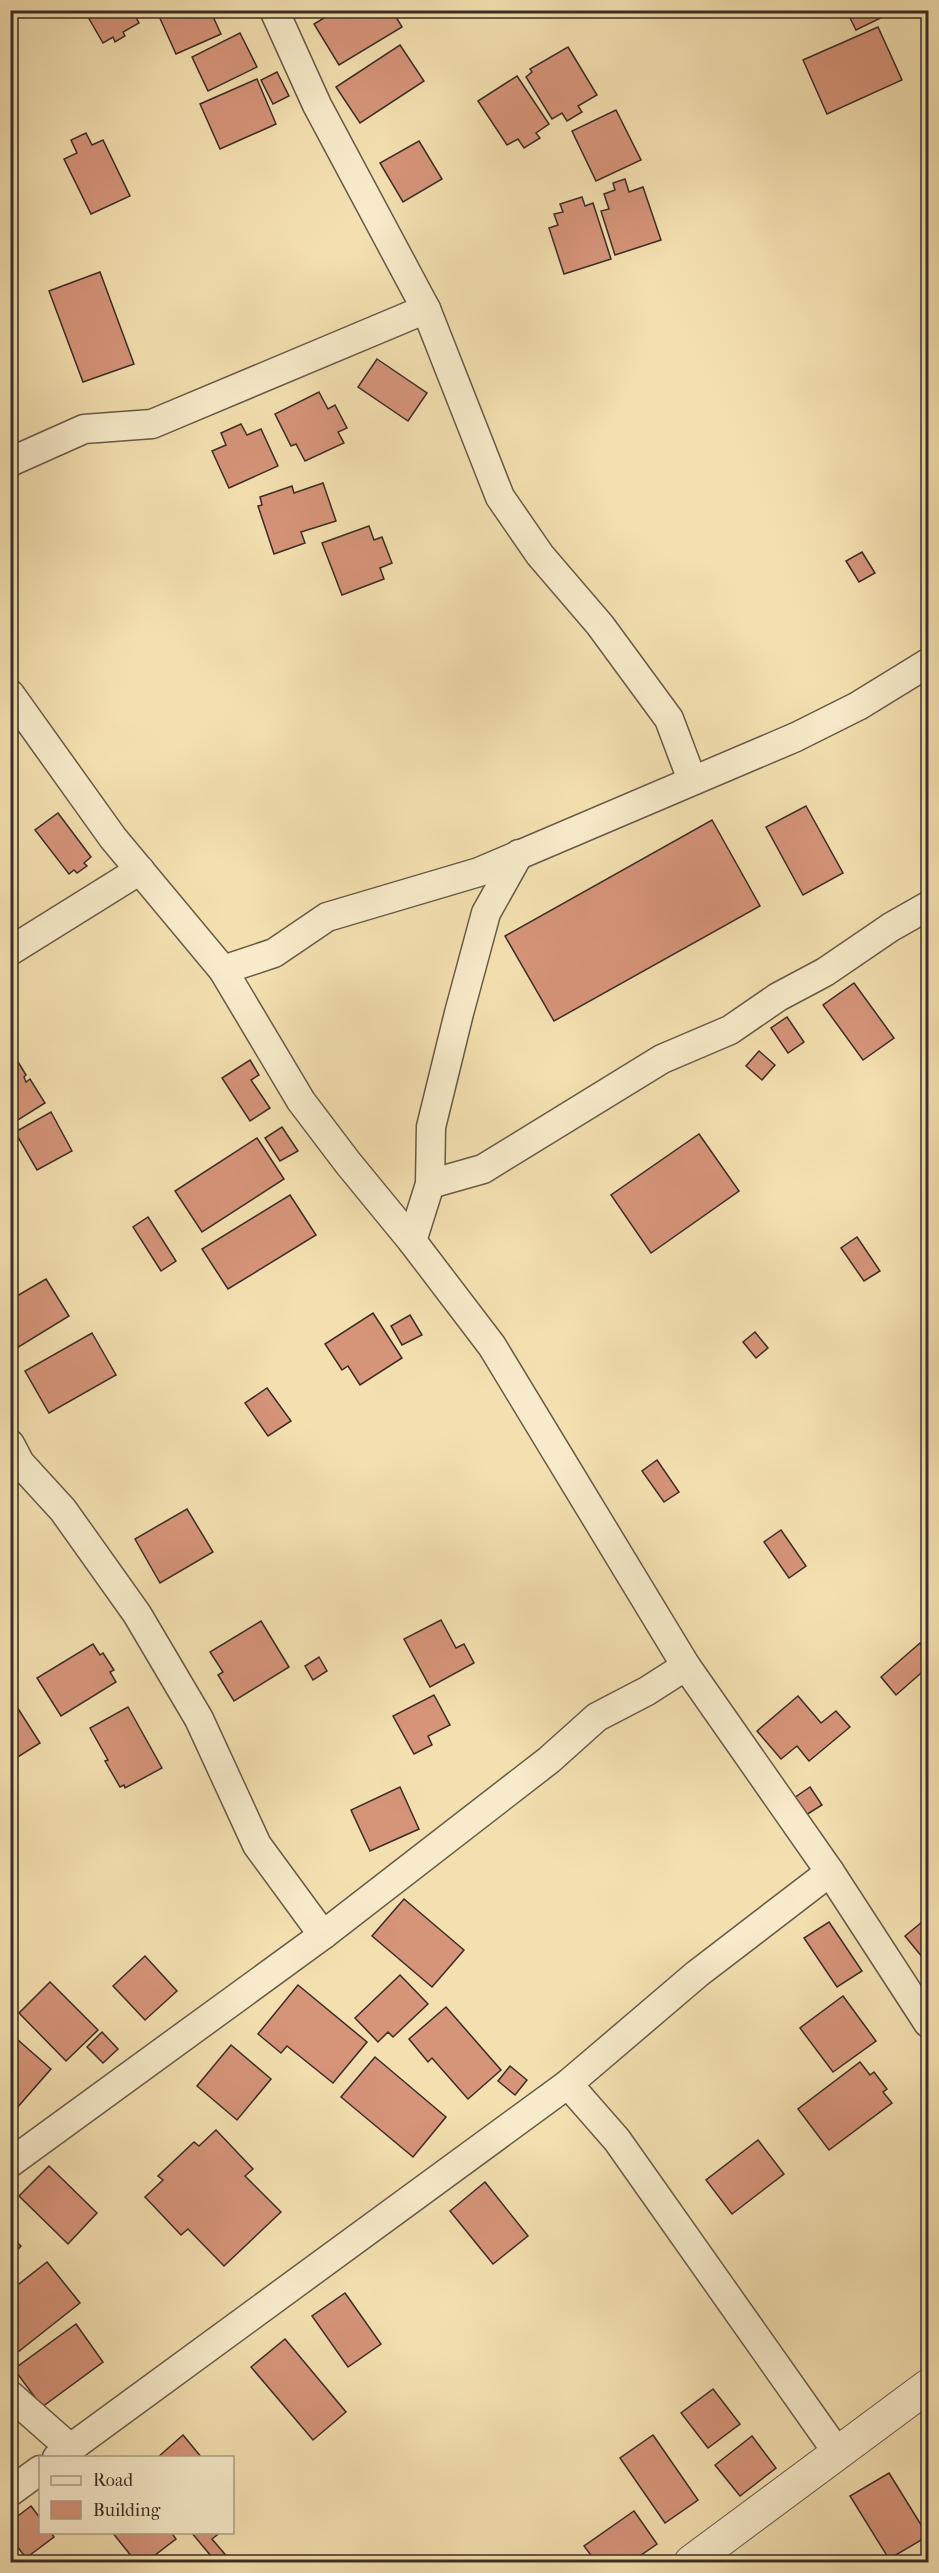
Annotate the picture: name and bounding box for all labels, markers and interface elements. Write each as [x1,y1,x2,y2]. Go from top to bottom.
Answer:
legend [39,2456,234,2534]
text: Road [93,2470,133,2491]
text: Building [93,2500,161,2521]

